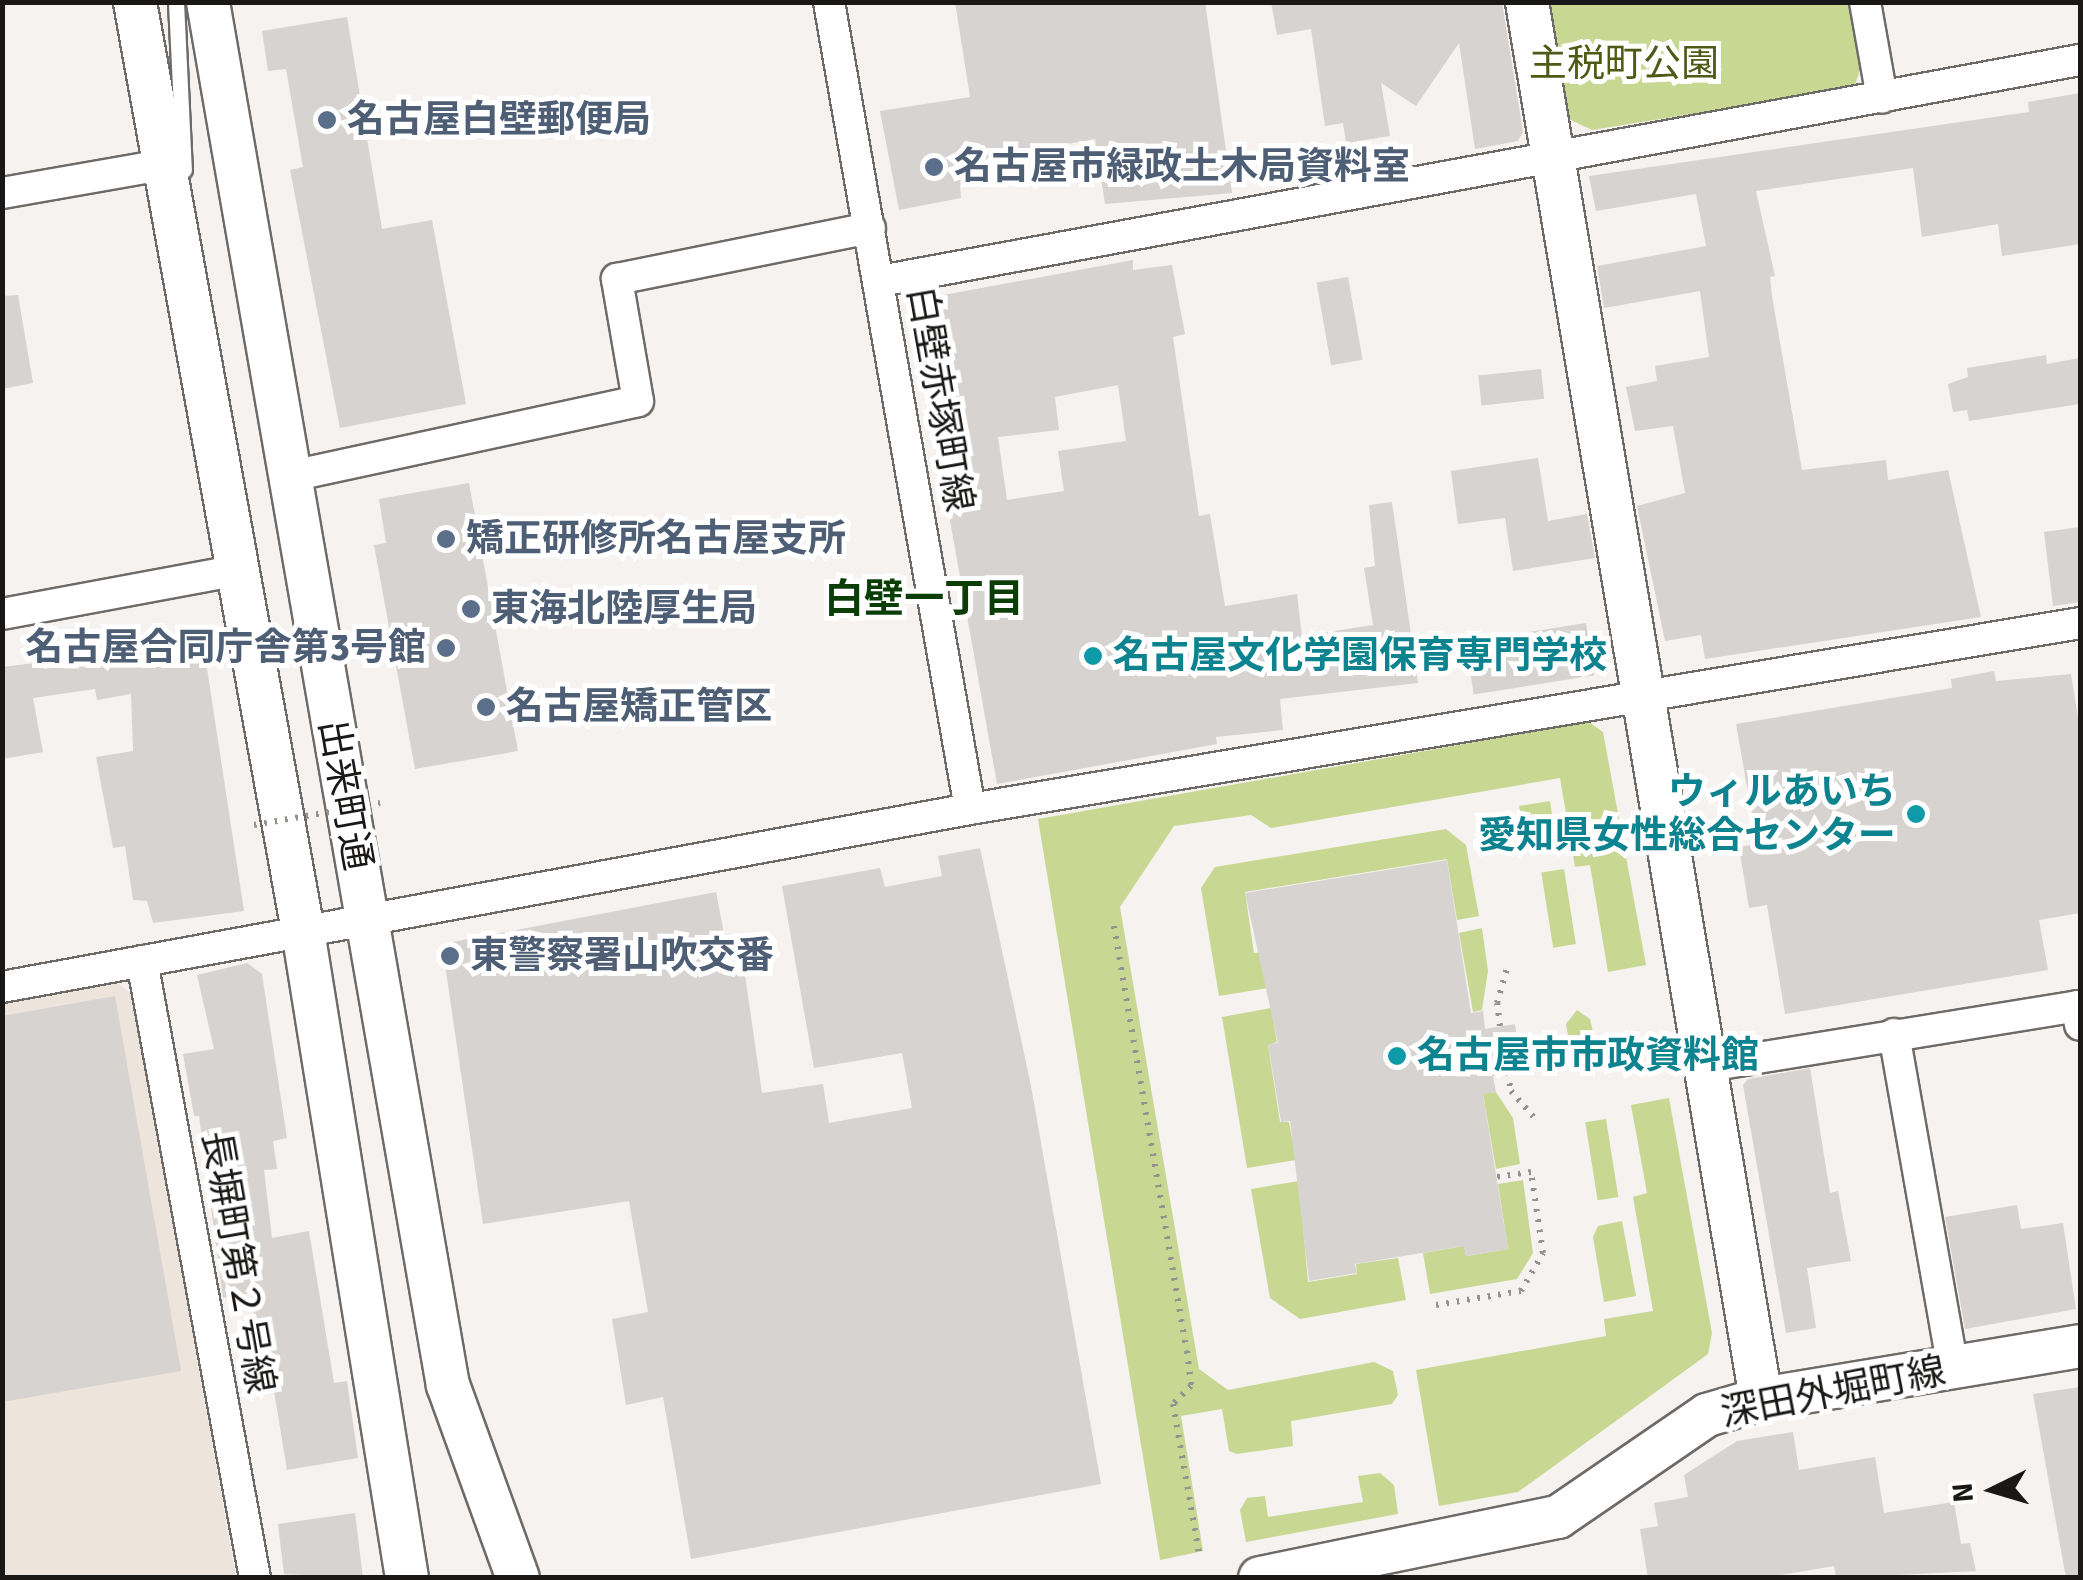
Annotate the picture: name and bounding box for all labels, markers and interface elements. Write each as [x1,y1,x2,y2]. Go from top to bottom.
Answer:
park label: 主税町公園 [1529,41,1719,87]
place label: 名古屋白壁郵便局 [347,97,651,143]
marker: 名古屋白壁郵便局 [316,109,338,131]
place label: 名古屋市緑政土木局資料室 [954,144,1410,190]
marker: 名古屋市緑政土木局資料室 [923,156,945,178]
street label: 白壁赤塚町線 [898,283,982,515]
place label: 矯正研修所名古屋支所 [466,516,846,562]
marker: 矯正研修所名古屋支所 [435,528,457,550]
district label: 白壁一丁目 [824,575,1024,623]
place label: 東海北陸厚生局 [491,586,757,632]
marker: 東海北陸厚生局 [460,598,482,620]
place label: 名古屋合同庁舎第3号館 [25,625,426,671]
place label: 名古屋文化学園保育専門学校 [1113,633,1607,679]
marker: 名古屋合同庁舎第3号館 [435,637,457,659]
marker: 名古屋文化学園保育専門学校 [1082,645,1104,667]
place label: 名古屋矯正管区 [506,684,772,730]
marker: 名古屋矯正管区 [475,696,497,718]
street label: 出来町通 [309,716,381,874]
place label: ウィルあいち 愛知県女性総合センター [1478,769,1896,858]
marker: ウィルあいち 愛知県女性総合センター [1905,803,1927,825]
place label: 東警察署山吹交番 [470,933,774,979]
marker: 東警察署山吹交番 [439,945,461,967]
place label: 名古屋市市政資料館 [1417,1033,1759,1079]
marker: 名古屋市市政資料館 [1386,1045,1408,1067]
street label: 長塀町第２号線 [192,1127,284,1397]
street label: 深田外堀町線 [1717,1348,1949,1436]
north arrow [1943,1440,2043,1540]
text: N [1945,1481,1981,1504]

